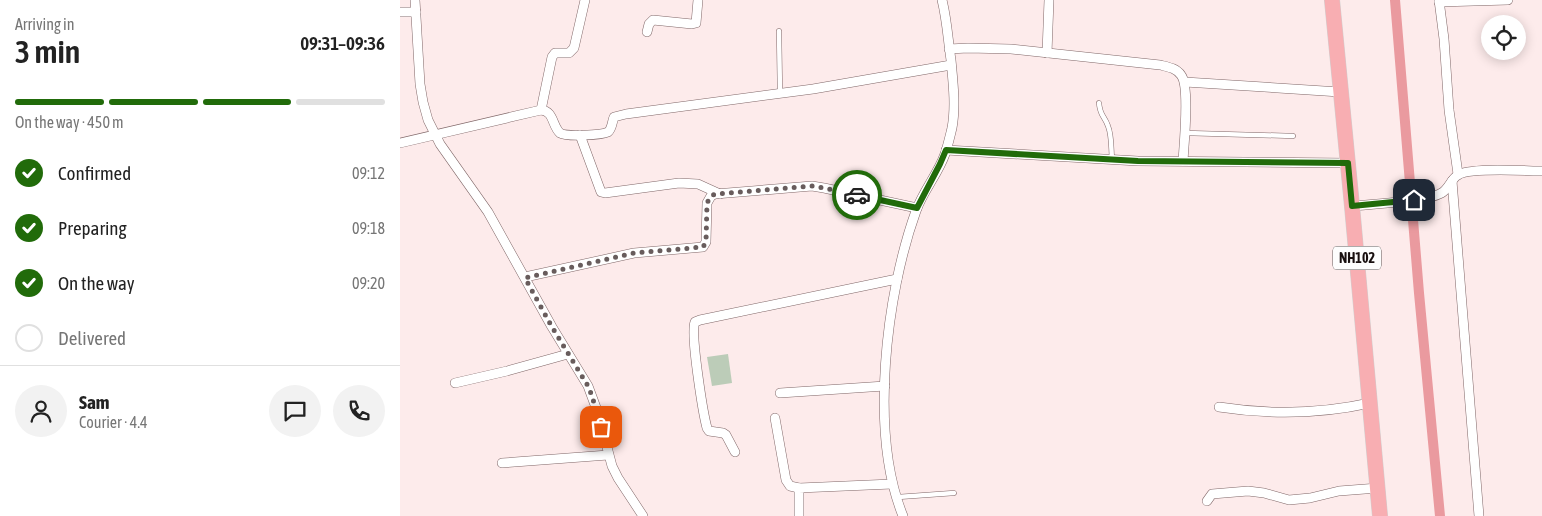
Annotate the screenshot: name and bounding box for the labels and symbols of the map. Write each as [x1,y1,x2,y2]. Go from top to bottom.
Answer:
courier [832,170,882,220]
pin [1393,179,1435,221]
road number: NH102 [1333,247,1381,270]
pin [580,406,622,448]

